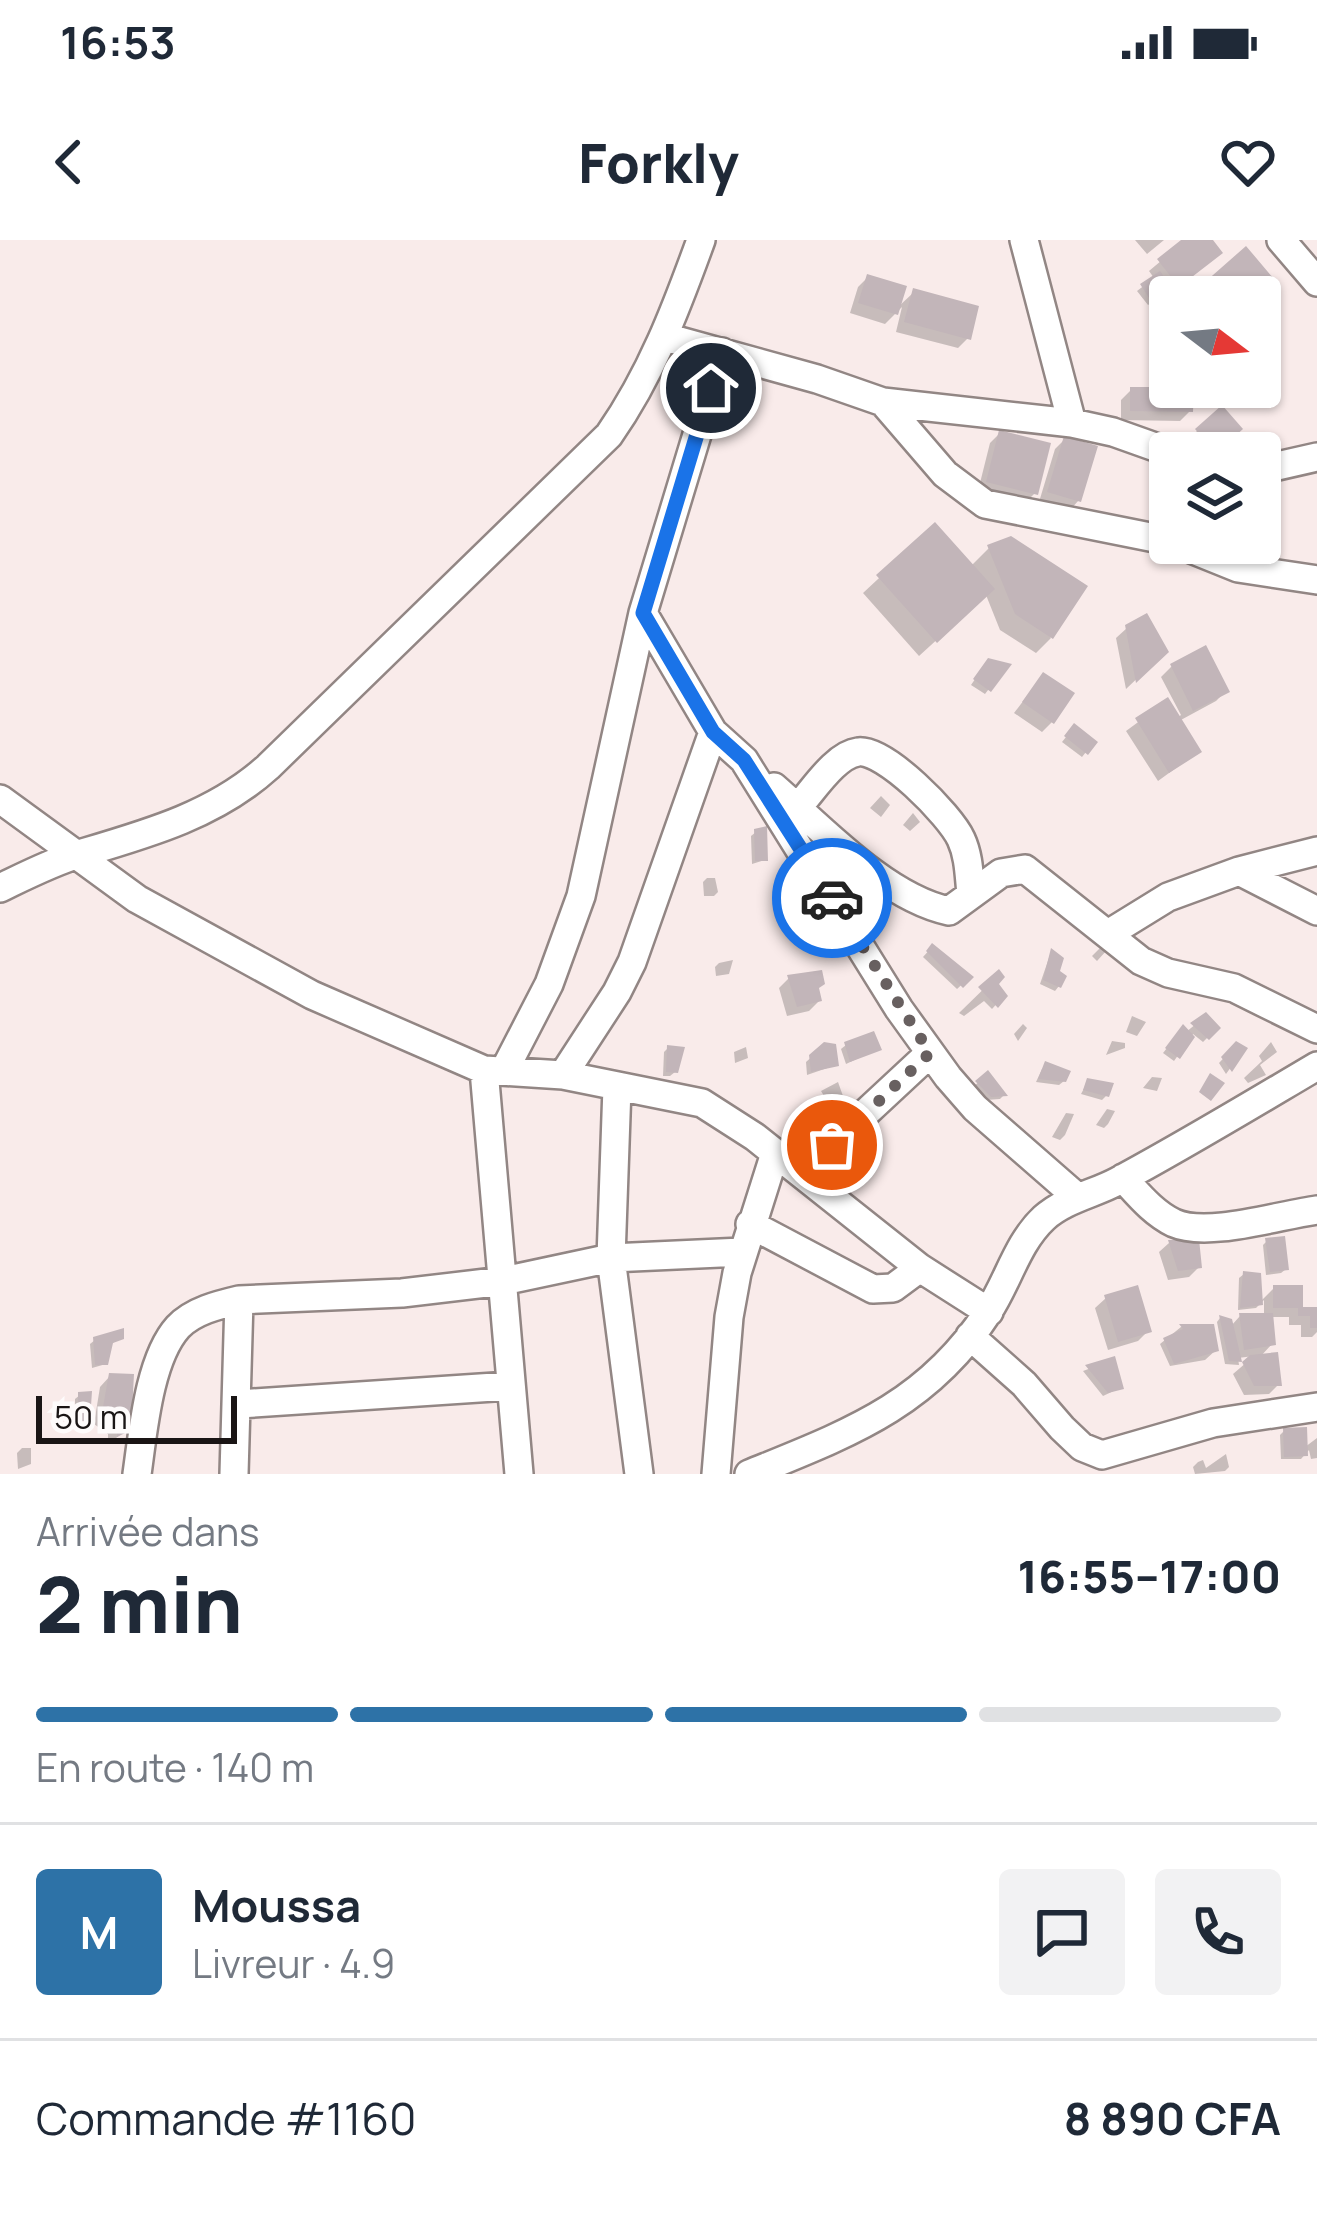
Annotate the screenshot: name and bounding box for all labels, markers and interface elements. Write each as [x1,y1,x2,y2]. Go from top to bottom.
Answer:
text: 16:53 [60,11,176,73]
text: Forkly [578,125,739,199]
icon: back [36,129,102,195]
icon: heart [1215,129,1281,195]
north arrow [1149,276,1281,408]
map controls [1149,276,1281,564]
pin [660,337,762,439]
icon: home [678,355,744,421]
button: layers [1149,432,1281,564]
courier [772,838,892,958]
icon: car [799,865,865,931]
pin [781,1094,883,1196]
icon: bag [799,1112,865,1178]
scale bar [36,1390,237,1443]
text: 50 m [54,1394,128,1439]
text: Arrivée dans [36,1504,260,1558]
text: 16:55–17:00 [1018,1545,1281,1607]
text: 2 min [36,1550,243,1656]
text: En route · 140 m [36,1740,314,1794]
button: chat [999,1869,1125,1995]
button: phone [1155,1869,1281,1995]
text: Moussa [192,1874,361,1936]
text: M [80,1901,118,1963]
text: Livreur · 4.9 [192,1936,395,1990]
text: Commande #1160 [36,2087,417,2149]
text: 8 890 CFA [1064,2087,1281,2149]

